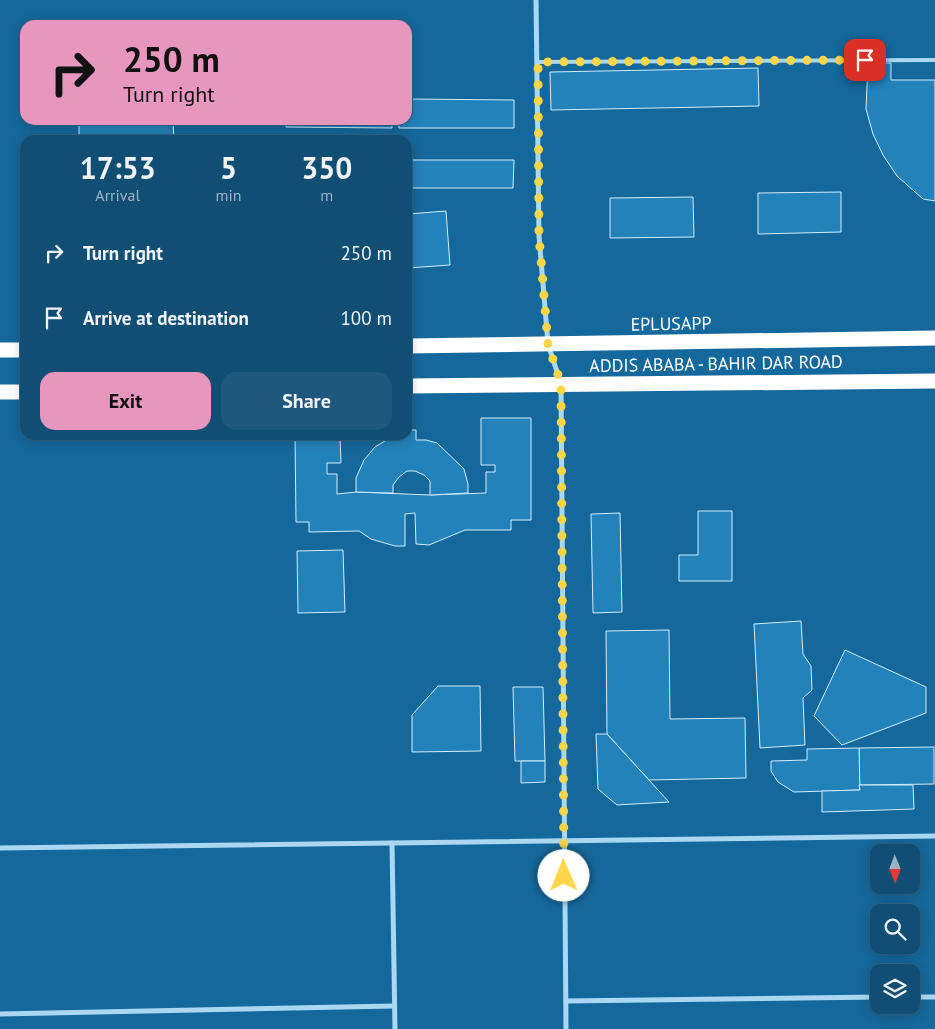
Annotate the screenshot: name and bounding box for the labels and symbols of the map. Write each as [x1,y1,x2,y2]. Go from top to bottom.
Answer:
pin [844,39,886,81]
street label: EPLUSAPP [630,311,712,336]
street label: ADDIS ABABA - BAHIR DAR ROAD [589,350,843,377]
north arrow [870,844,920,894]
position arrow [537,849,589,901]

